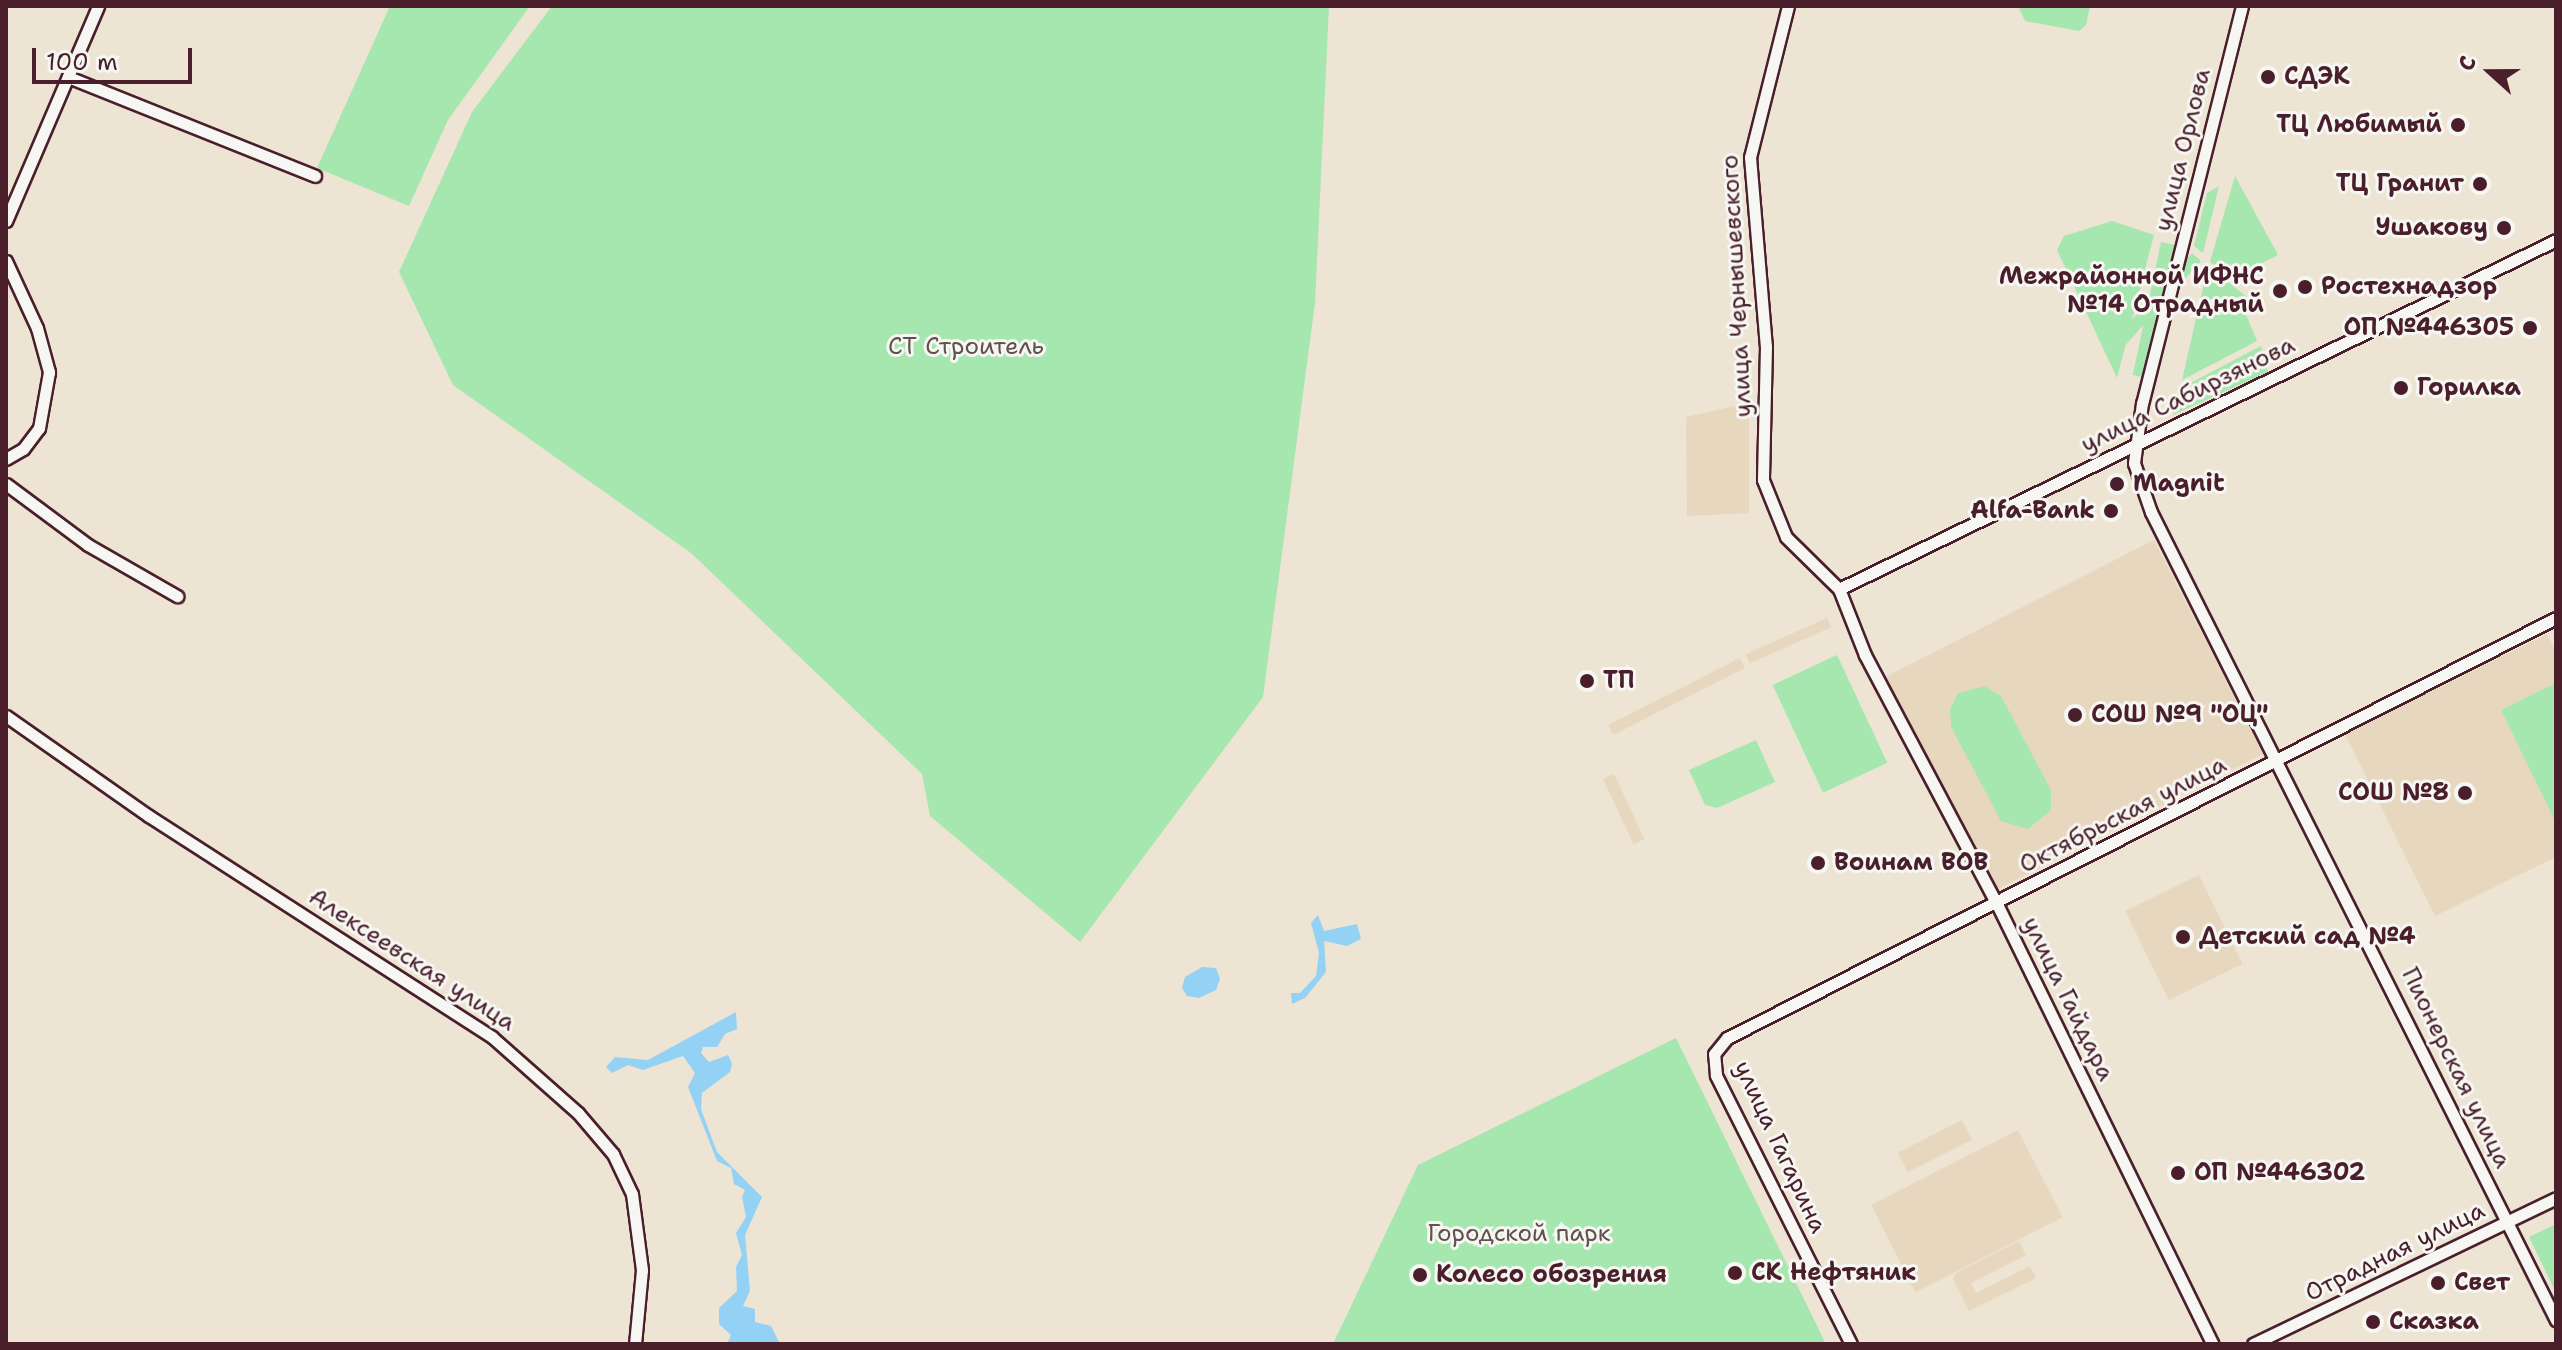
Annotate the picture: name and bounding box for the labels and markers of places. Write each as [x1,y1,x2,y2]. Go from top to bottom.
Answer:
place label: СДЭК [2284,63,2350,91]
marker: СДЭК [2259,68,2277,86]
place label: ТЦ Любимый [2276,111,2442,139]
marker: ТЦ Любимый [2449,116,2467,134]
place label: ТЦ Гранит [2336,170,2464,198]
marker: ТЦ Гранит [2471,175,2489,193]
place label: Ушакову [2375,214,2488,242]
marker: Ушакову [2495,219,2513,237]
place label: Межрайонной ИФНС №14 Отрадный [1999,263,2264,319]
place label: Ростехнадзор [2321,273,2497,301]
marker: Ростехнадзор [2296,278,2314,296]
marker: Межрайонной ИФНС №14 Отрадный [2271,282,2289,300]
place label: ОП №446305 [2344,314,2514,342]
marker: ОП №446305 [2521,319,2539,337]
place label: Горилка [2417,374,2521,402]
marker: Горилка [2392,379,2410,397]
place label: Magnit [2133,470,2225,498]
marker: Magnit [2108,475,2126,493]
place label: Alfa-Bank [1970,497,2095,525]
marker: Alfa-Bank [2102,502,2120,520]
place label: ТП [1603,667,1634,695]
marker: ТП [1578,672,1596,690]
place label: СОШ №9 "ОЦ" [2091,701,2269,729]
marker: СОШ №9 "ОЦ" [2066,706,2084,724]
place label: СОШ №8 [2338,779,2449,807]
marker: СОШ №8 [2456,784,2474,802]
place label: Воинам ВОВ [1834,849,1988,877]
marker: Воинам ВОВ [1809,854,1827,872]
place label: Детский сад №4 [2199,923,2416,951]
marker: Детский сад №4 [2174,928,2192,946]
place label: ОП №446302 [2194,1159,2365,1187]
marker: ОП №446302 [2169,1164,2187,1182]
place label: СК Нефтяник [1751,1259,1916,1287]
place label: Колесо обозрения [1436,1261,1667,1289]
marker: СК Нефтяник [1726,1264,1744,1282]
marker: Колесо обозрения [1411,1266,1429,1284]
place label: Свет [2454,1269,2510,1297]
marker: Свет [2429,1274,2447,1292]
place label: Сказка [2389,1308,2479,1336]
marker: Сказка [2364,1313,2382,1331]

